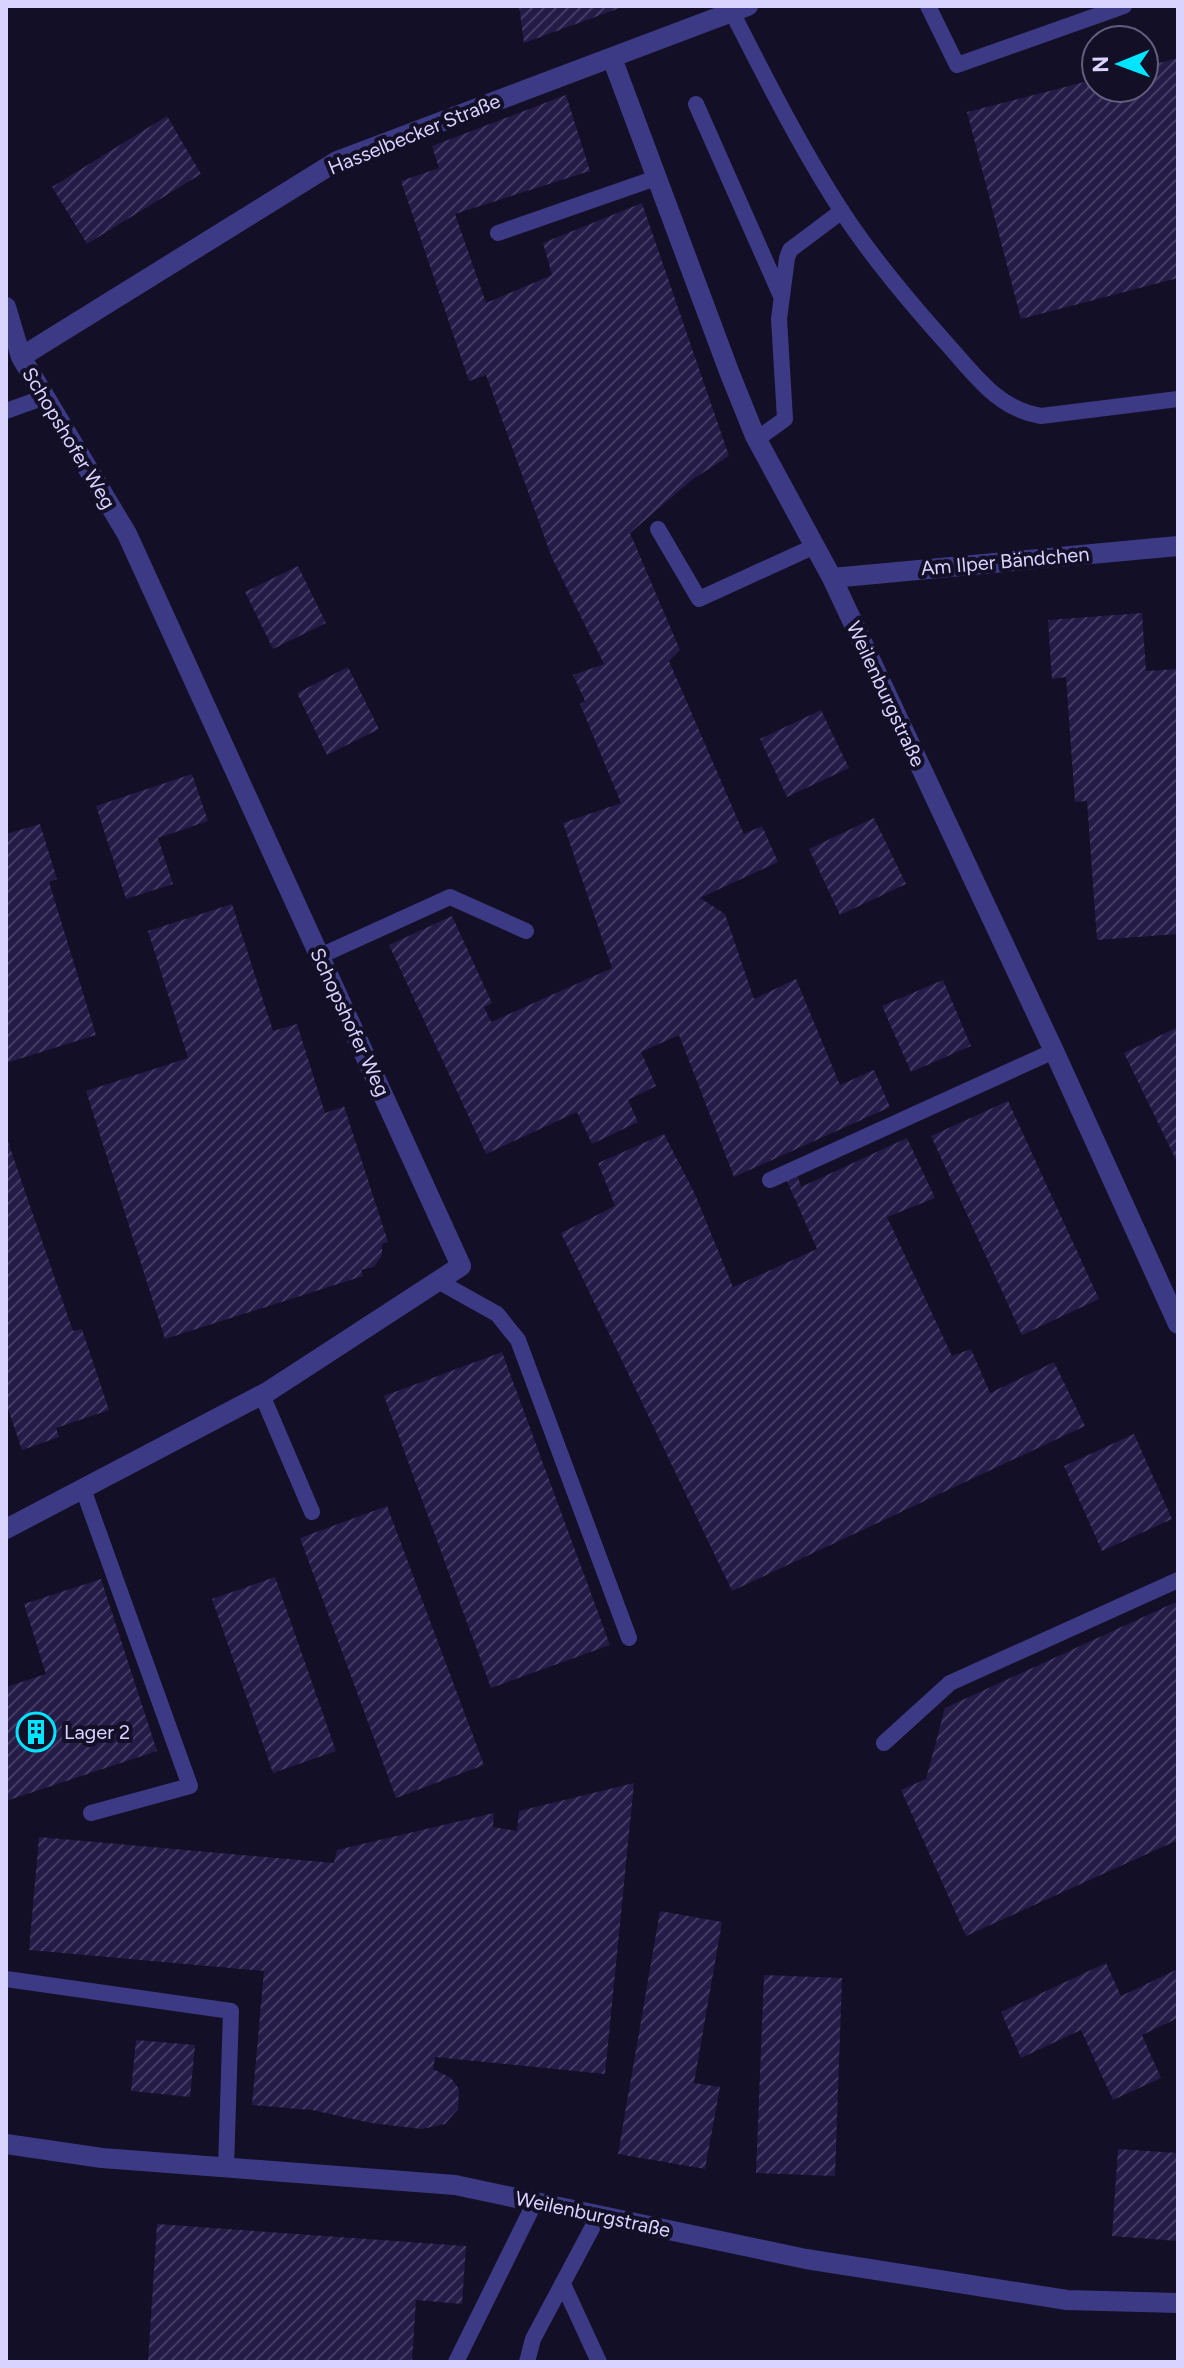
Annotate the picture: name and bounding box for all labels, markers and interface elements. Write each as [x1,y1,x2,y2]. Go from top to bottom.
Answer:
north arrow [1080,24,1160,104]
text: N [1087,56,1114,73]
street label: Hasselbecker Straße [324,88,504,180]
street label: Schopshofer Weg [17,363,121,513]
street label: Am Ilper Bändchen [920,542,1090,580]
street label: Weilenburgstraße [842,617,930,771]
street label: Schopshofer Weg [305,944,395,1100]
building icon: Lager 2 [15,1711,57,1753]
place label: Lager 2 [64,1720,130,1744]
street label: Weilenburgstraße [513,2186,673,2242]

